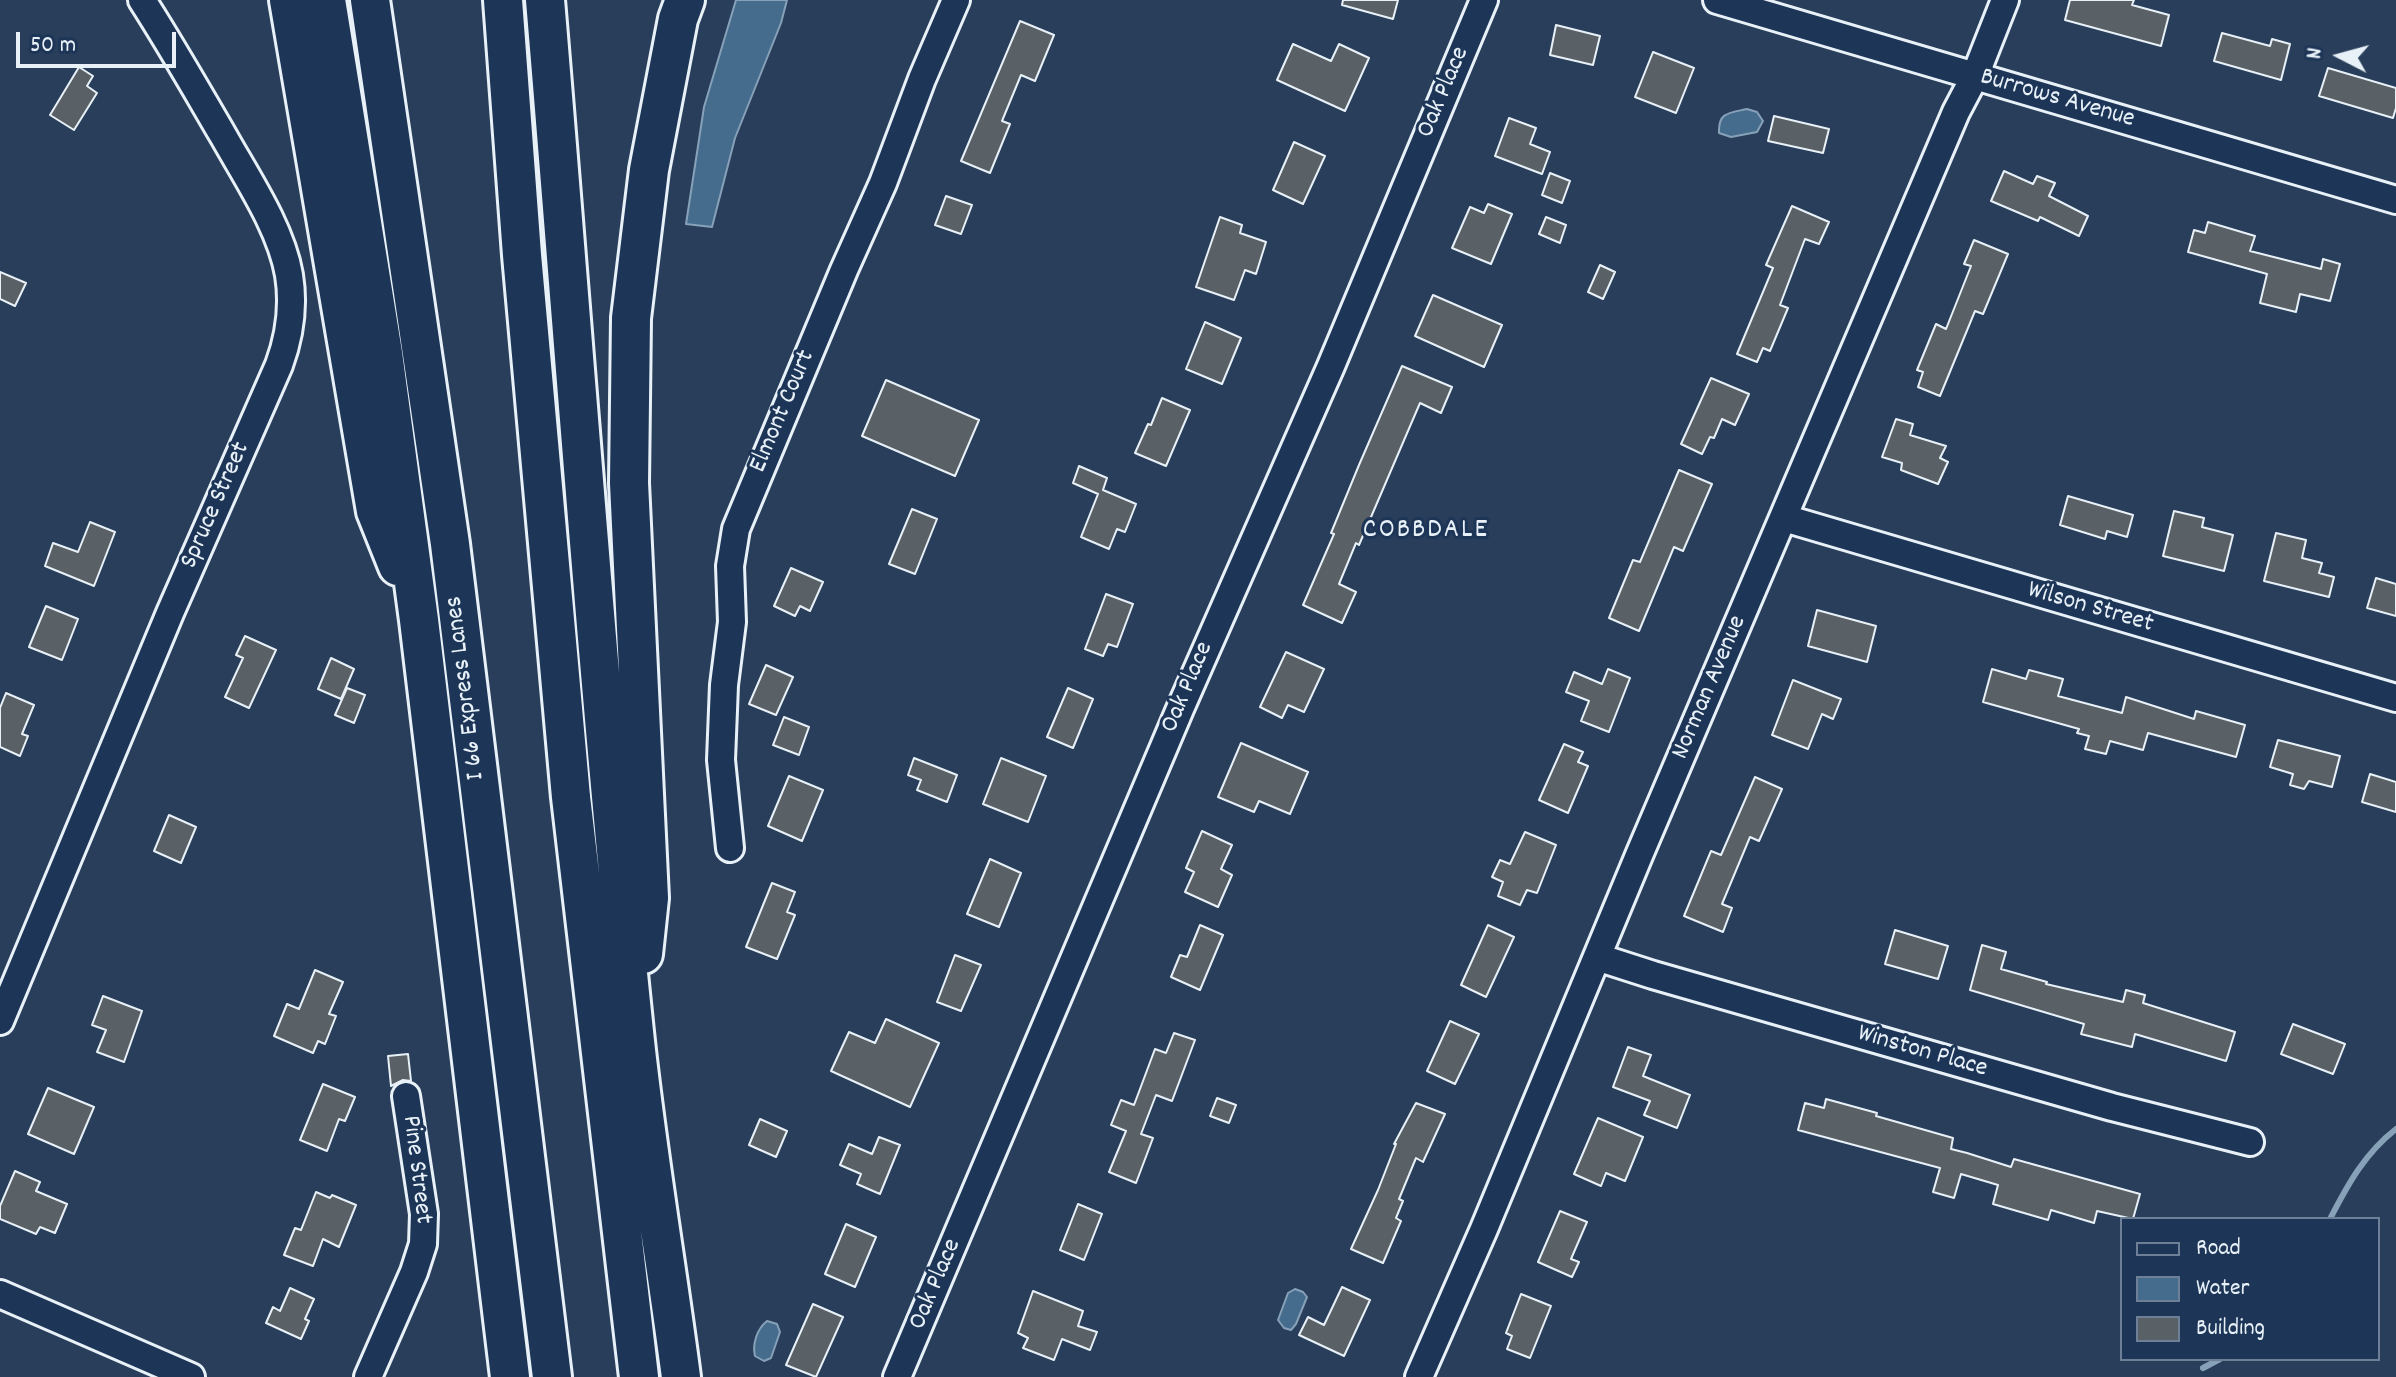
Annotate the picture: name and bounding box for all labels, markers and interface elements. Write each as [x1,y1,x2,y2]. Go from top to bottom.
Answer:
scale bar [20,16,180,66]
north arrow [2300,16,2380,96]
text: 50 m [30,29,76,63]
street label: Oak Place [1412,43,1478,143]
text: N [2300,46,2332,60]
street label: Burrows Avenue [1976,63,2138,137]
street label: Elmont Court [744,346,824,478]
street label: Spruce Street [175,438,259,574]
district label: COBBDALE [1363,515,1489,549]
street label: Wilson Street [2023,576,2157,642]
street label: I 66 Express Lanes [440,594,494,782]
street label: Norman Avenue [1667,611,1755,765]
street label: Oak Place [1156,638,1222,738]
street label: Winston Place [1853,1020,1991,1086]
street label: Pine Street [393,1114,437,1226]
legend [2120,1217,2380,1361]
text: Road [2196,1232,2241,1266]
street label: Oak Place [904,1235,970,1335]
text: Water [2196,1272,2249,1306]
text: Building [2196,1312,2265,1346]

